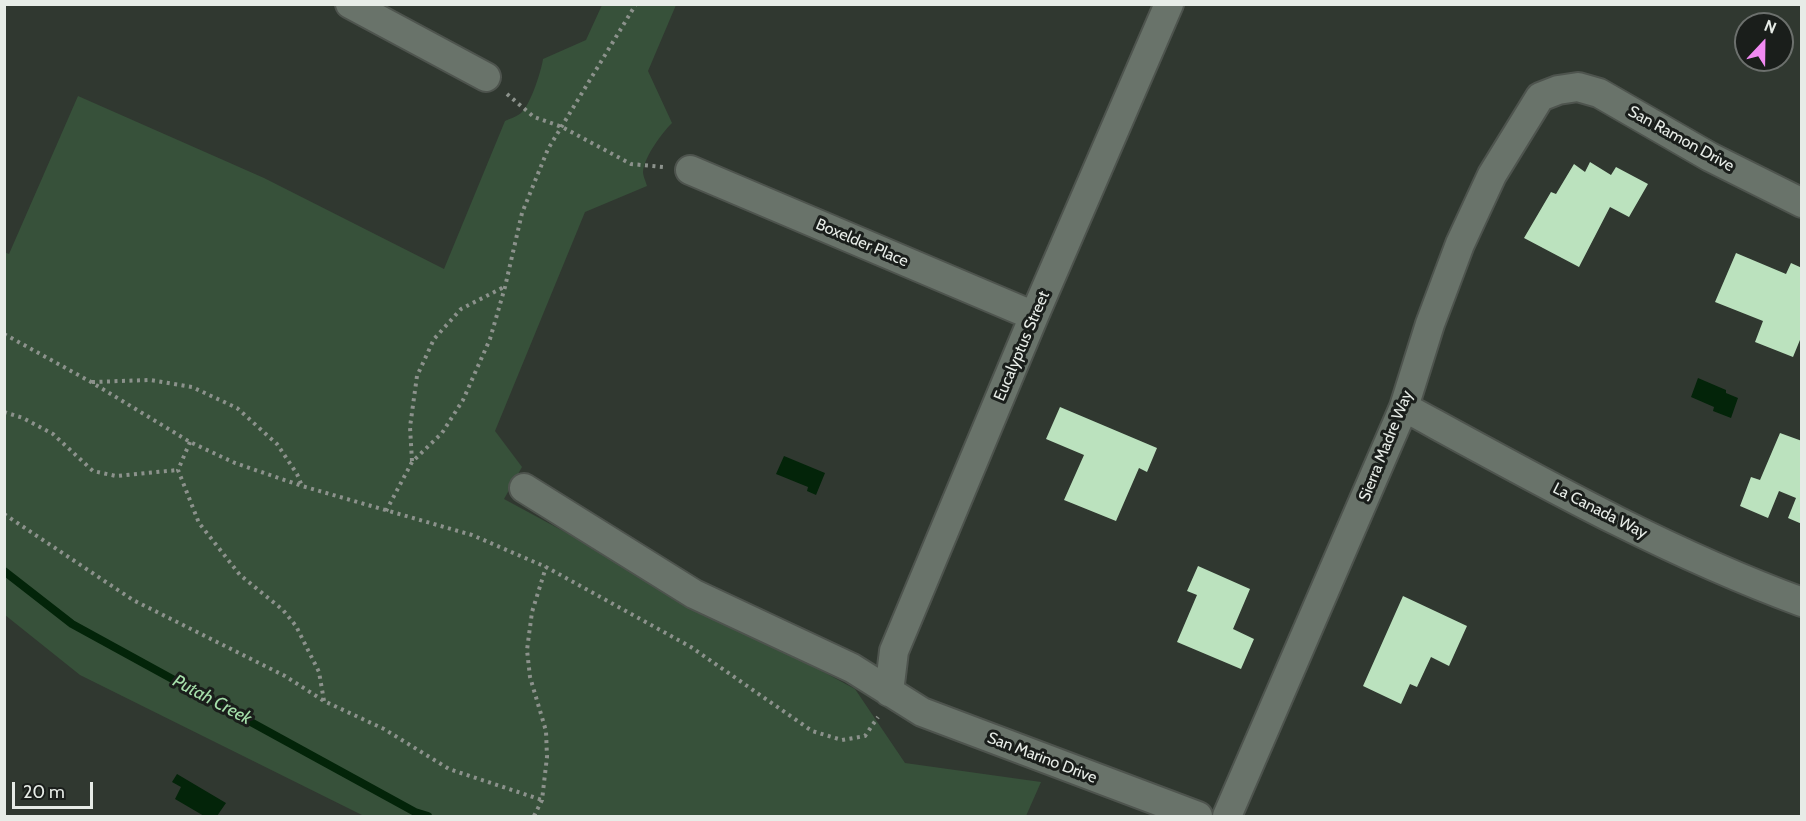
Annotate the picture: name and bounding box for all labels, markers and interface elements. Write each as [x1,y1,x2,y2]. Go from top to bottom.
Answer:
north arrow [1734,12,1794,72]
text: N [1761,16,1779,38]
street label: San Ramon Drive [1625,102,1737,176]
street label: Boxelder Place [813,215,911,271]
street label: Eucalyptus Street [990,288,1054,404]
street label: Sierra Madre Way [1355,388,1417,504]
street label: La Canada Way [1550,479,1650,543]
water label: Putah Creek [169,670,255,730]
street label: San Marino Drive [984,728,1100,788]
scale bar [15,770,96,808]
text: 20 m [23,781,65,803]

